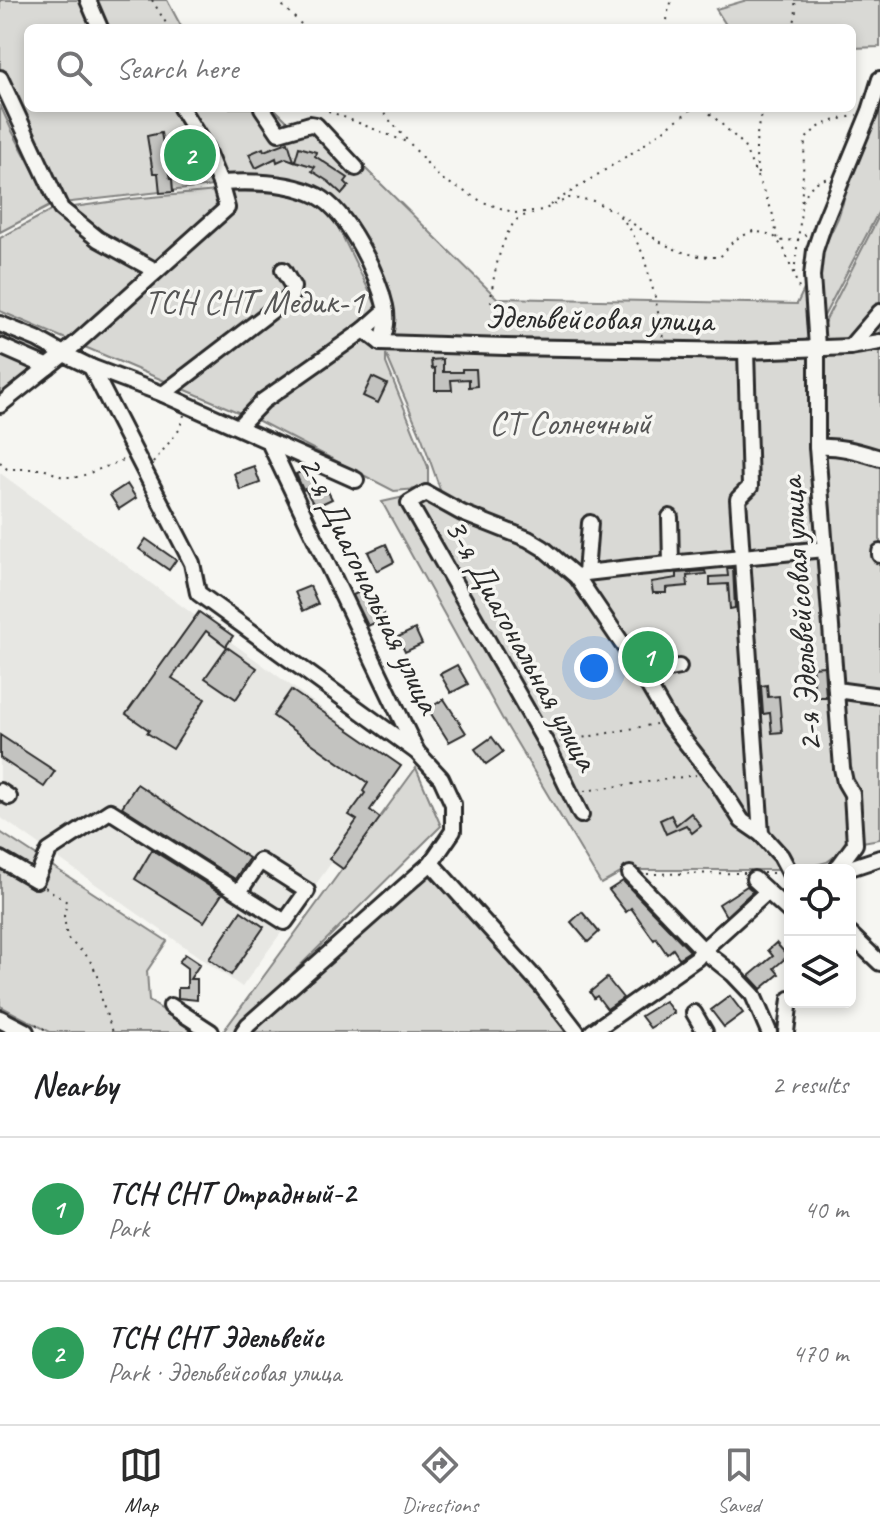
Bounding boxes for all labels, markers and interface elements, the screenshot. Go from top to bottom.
search box [24,24,856,112]
icon: search [52,46,96,90]
text: Search here [116,49,238,87]
pin: 2 [164,125,216,185]
park label: ТСН СНТ Медик-1 [144,280,365,323]
street label: Эдельвейсовая улица [484,295,717,342]
park label: СТ Солнечный [489,401,653,444]
street label: 2-я Диагональная улица [289,448,452,722]
street label: 2-я Эдельвейсовая улица [769,473,831,754]
street label: 3-я Диагональная улица [435,510,610,780]
pin: 1 [622,627,674,687]
your location [574,648,614,688]
map controls [784,864,856,1008]
button: locate [784,864,856,936]
button: layers [784,936,856,1008]
text: Nearby [32,1063,118,1106]
text: 2 results [772,1068,848,1101]
text: ТСН СНТ Отрадный-2 [108,1174,356,1212]
text: 1 [52,1193,64,1226]
text: 40 m [804,1193,848,1226]
text: Park [108,1212,149,1245]
text: ТСН СНТ Эдельвейс [108,1318,324,1356]
text: 2 [52,1337,64,1370]
text: 470 m [792,1337,848,1370]
text: Park · Эдельвейсовая улица [108,1356,341,1389]
tab: Map [119,1443,163,1519]
tab: Directions [402,1443,478,1519]
tab: Saved [717,1443,761,1519]

